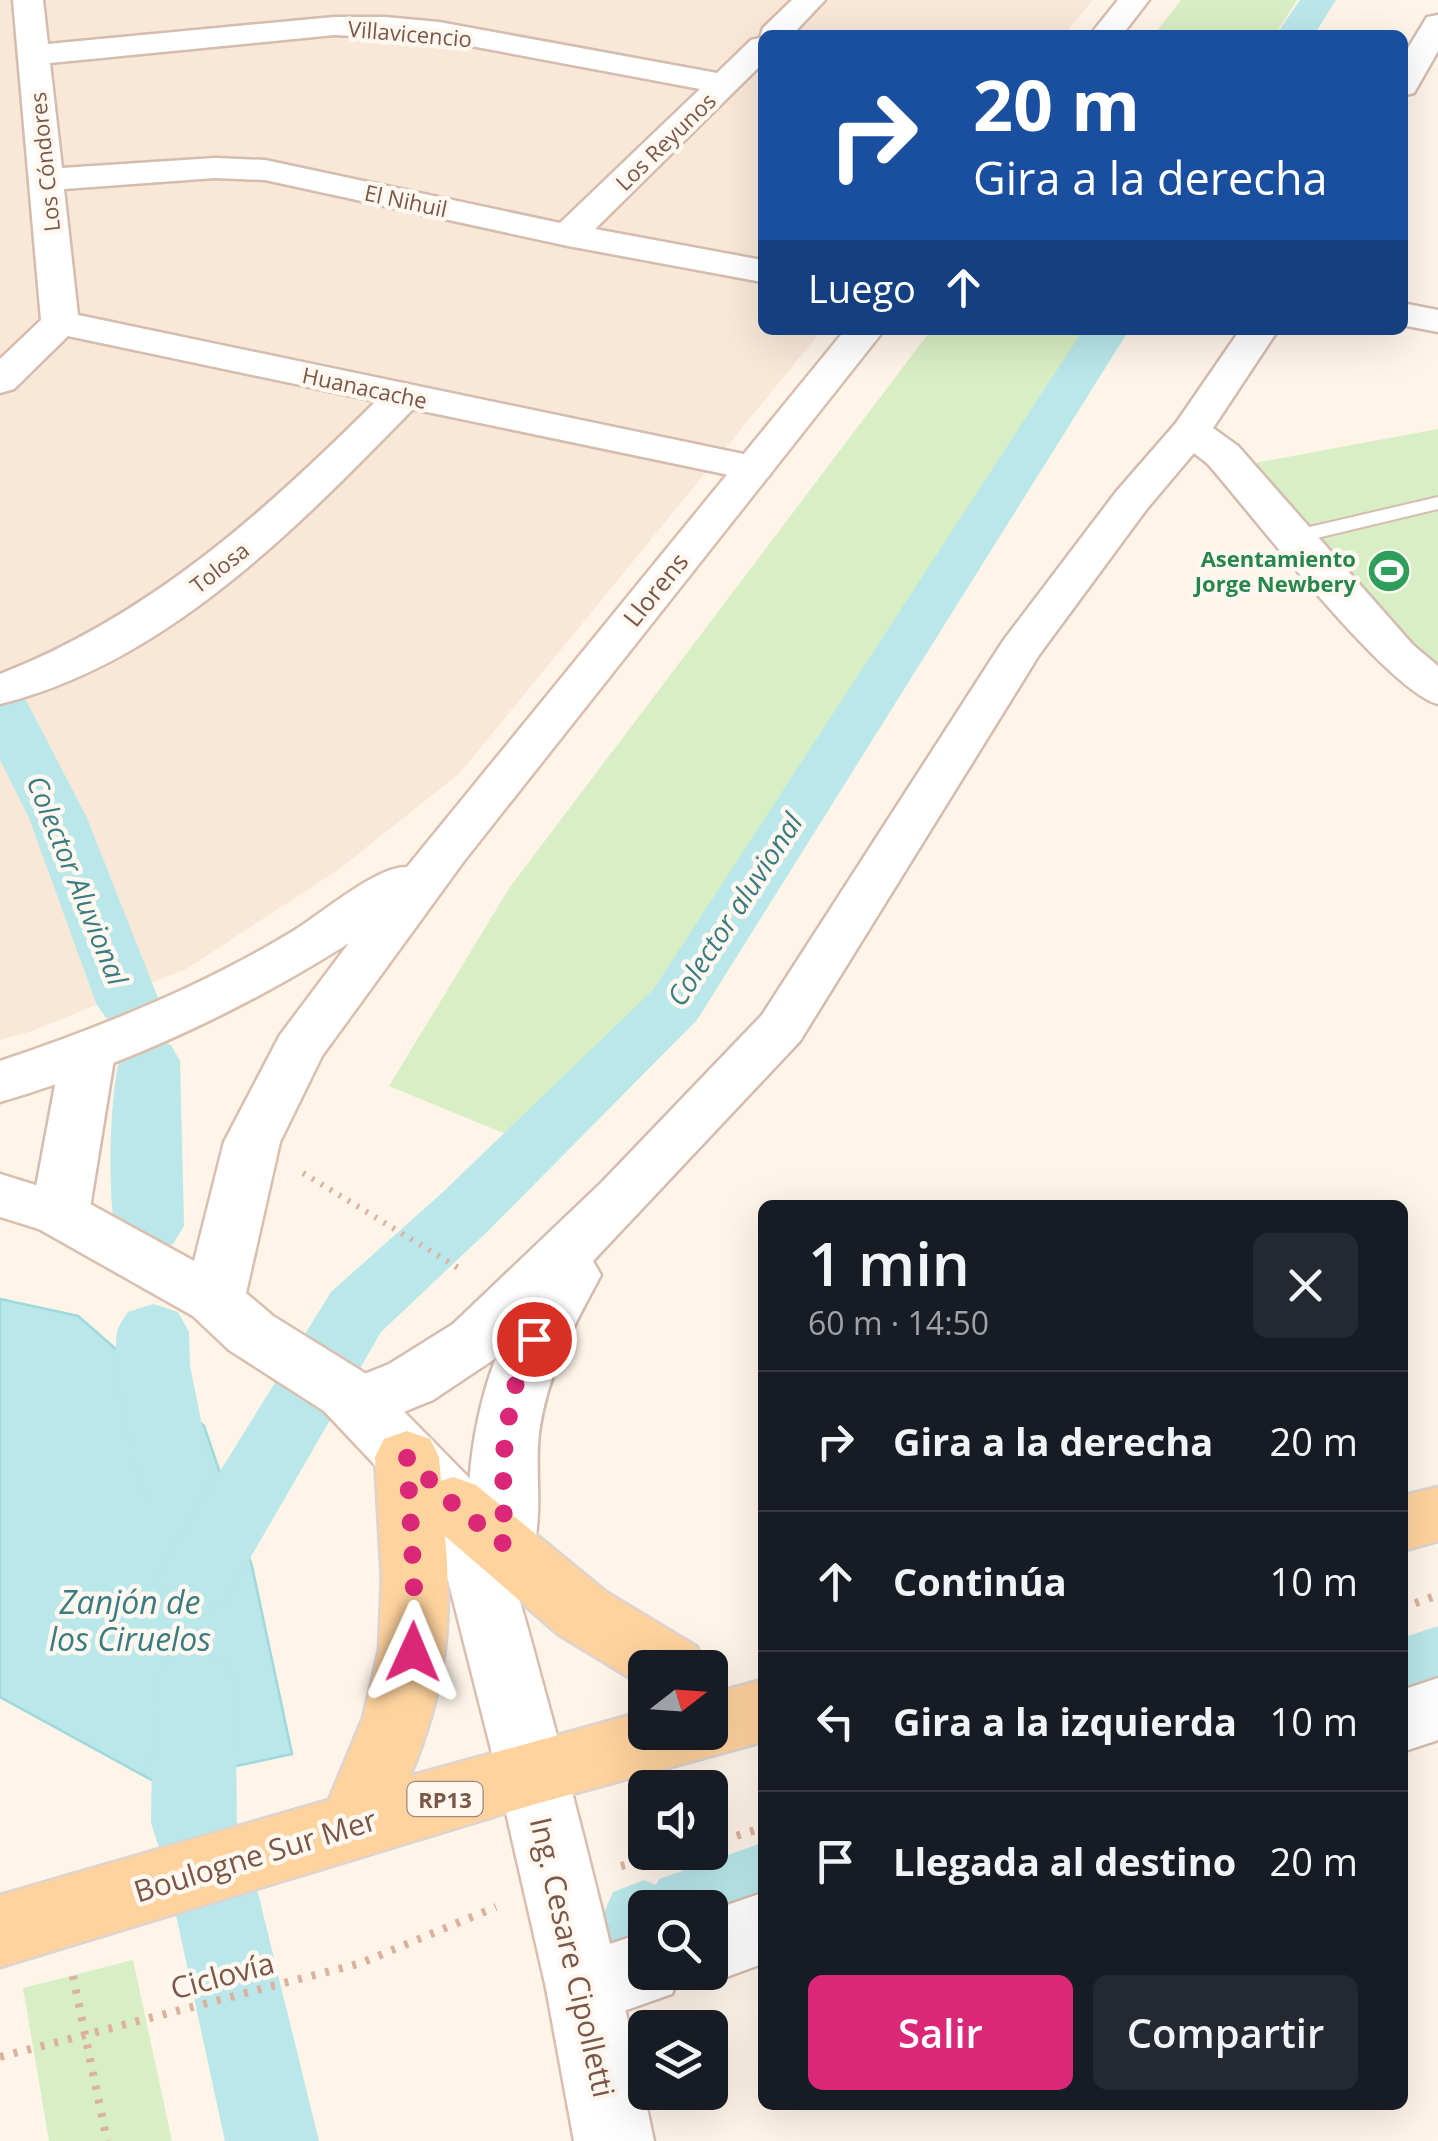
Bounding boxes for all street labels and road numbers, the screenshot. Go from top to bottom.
street label: Villavicencio [347,13,473,53]
street label: Los Reyunos [608,86,722,196]
street label: Los Cóndores [22,91,66,233]
street label: El Nihuil [362,177,450,223]
street label: Huanacache [300,359,430,415]
street label: Tolosa [183,535,255,599]
street label: Llorens [615,545,695,633]
road number: RP13 [408,1782,482,1816]
street label: Boulogne Sur Mer [129,1799,381,1911]
street label: Ing. Cesare Cipolletti [521,1813,625,2101]
street label: Ciclovía [166,1942,278,2008]

